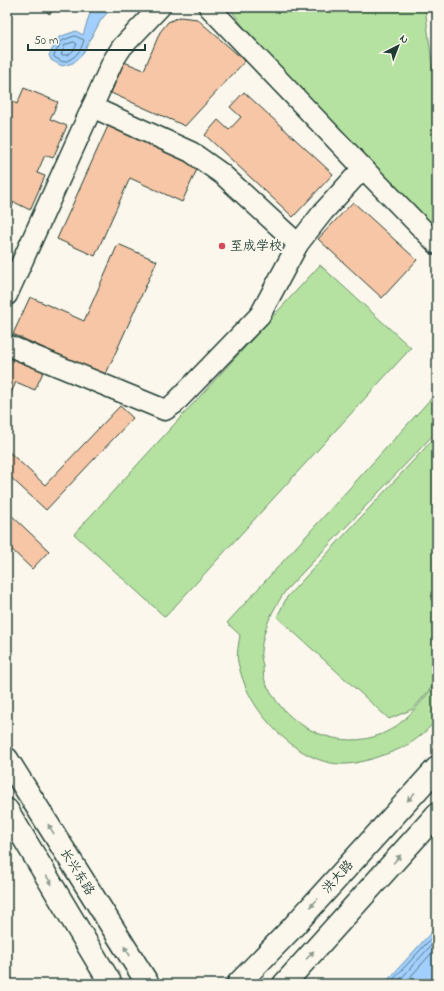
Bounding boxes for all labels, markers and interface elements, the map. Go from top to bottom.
scale bar [28,26,145,52]
north arrow [378,26,418,66]
text: N [396,31,412,48]
text: 50 m [34,32,58,50]
place label: 至成学校 [230,237,282,256]
marker: 至成学校 [217,241,227,251]
one-way arrow [406,792,415,802]
one-way arrow [47,824,55,834]
street label: 长兴东路 [55,845,99,899]
one-way arrow [392,854,401,863]
street label: 洪大路 [318,856,358,898]
one-way arrow [46,874,53,886]
one-way arrow [310,899,319,908]
one-way arrow [123,946,131,956]
one-way arrow [305,950,314,960]

